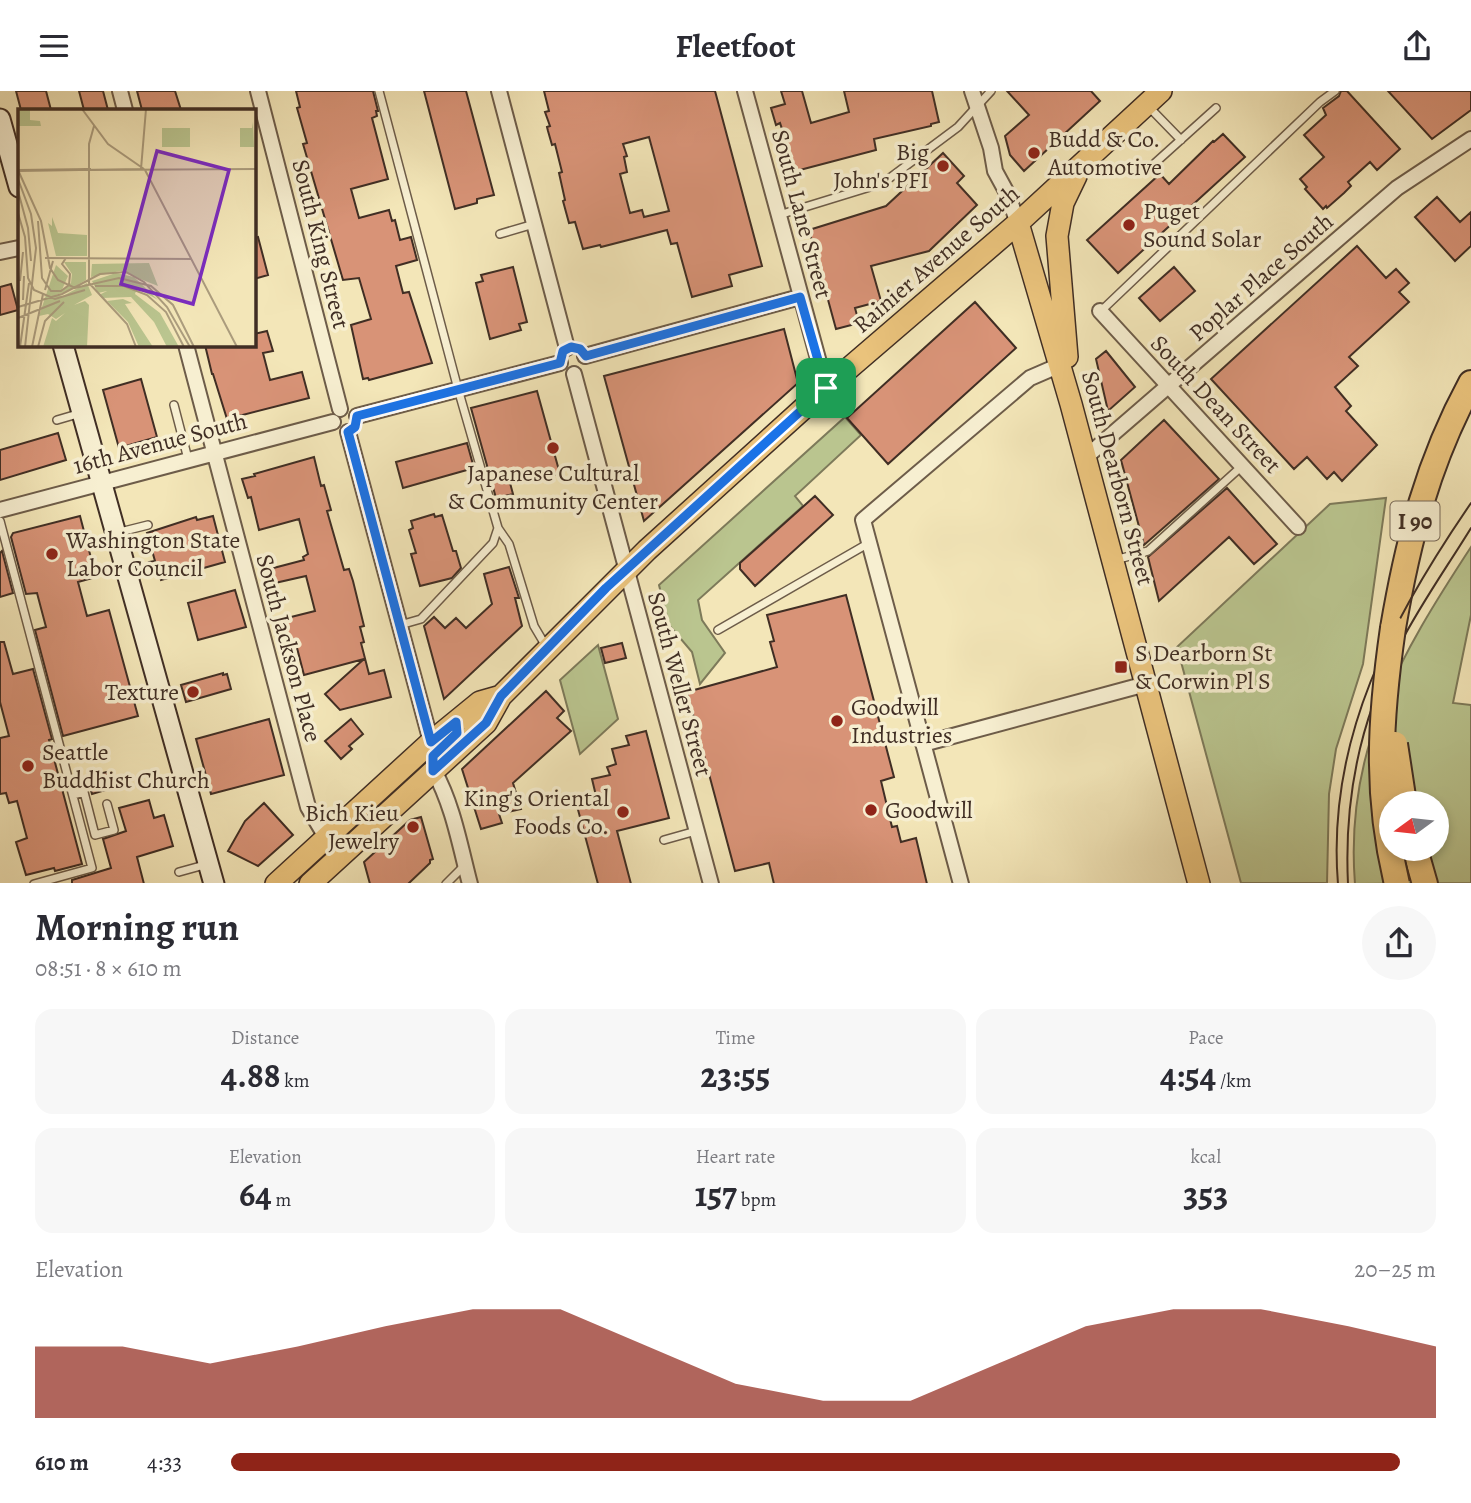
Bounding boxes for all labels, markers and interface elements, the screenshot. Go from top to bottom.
text: Fleetfoot [675,24,796,68]
icon: menu [35,27,73,65]
icon: share [1398,27,1436,65]
inset map [18,109,256,347]
place label: Budd & Co. Automotive [1047,123,1162,183]
street label: South Lane Street [764,126,840,302]
place label: Big John's PFI [833,136,929,196]
marker: Budd & Co. Automotive [1026,145,1042,161]
street label: South King Street [284,156,358,332]
marker: Big John's PFI [935,158,951,174]
street label: Rainier Avenue South [846,178,1026,340]
place label: Puget Sound Solar [1143,195,1261,255]
street label: Poplar Place South [1182,205,1340,349]
marker: Puget Sound Solar [1121,217,1137,233]
street label: South Dean Street [1143,328,1289,480]
pin [796,358,856,418]
street label: South Dearborn Street [1074,367,1162,589]
icon: arrive [807,369,845,407]
street label: 16th Avenue South [69,404,251,482]
marker: Japanese Cultural & Community Center [545,440,561,456]
place label: Japanese Cultural & Community Center [448,457,658,517]
road number: I 90 [1390,501,1440,541]
place label: Washington State Labor Council [65,524,240,584]
marker: Washington State Labor Council [44,546,60,562]
street label: South Jackson Place [249,550,329,746]
street label: South Weller Street [640,588,720,780]
place label: S Dearborn St & Corwin Pl S [1135,637,1272,697]
marker: S Dearborn St & Corwin Pl S [1113,659,1129,675]
place label: Texture [105,676,179,708]
marker: Texture [185,684,201,700]
place label: Goodwill Industries [851,691,952,751]
marker: Goodwill Industries [829,713,845,729]
place label: Seattle Buddhist Church [42,736,210,796]
marker: Seattle Buddhist Church [20,758,36,774]
place label: King's Oriental Foods Co. [463,782,609,842]
north arrow [1379,791,1449,861]
map controls [1379,791,1449,861]
place label: Goodwill [885,794,973,826]
place label: Bich Kieu Jewelry [305,797,399,857]
marker: Goodwill [863,802,879,818]
marker: King's Oriental Foods Co. [615,804,631,820]
marker: Bich Kieu Jewelry [405,819,421,835]
text: Morning run [35,901,239,953]
button: share [1362,906,1436,980]
text: 08:51 · 8 × 610 m [35,953,182,984]
text: Distance [231,1025,299,1051]
text: Time [716,1025,755,1051]
text: Pace [1188,1025,1223,1051]
text: 4.88 [221,1051,281,1099]
text: 23:55 [700,1051,771,1099]
text: 4:54 [1160,1051,1216,1099]
text: km [281,1068,310,1094]
text: /km [1216,1068,1252,1094]
text: Elevation [229,1144,302,1170]
text: Heart rate [696,1144,775,1170]
text: kcal [1191,1144,1221,1170]
text: 64 [239,1170,272,1218]
text: 157 [695,1170,737,1218]
text: 353 [1183,1170,1228,1218]
text: m [272,1187,291,1213]
text: bpm [737,1187,776,1213]
text: Elevation [35,1254,123,1285]
text: 20–25 m [1354,1254,1436,1285]
text: 610 m [35,1447,89,1478]
text: 4:33 [147,1447,182,1478]

